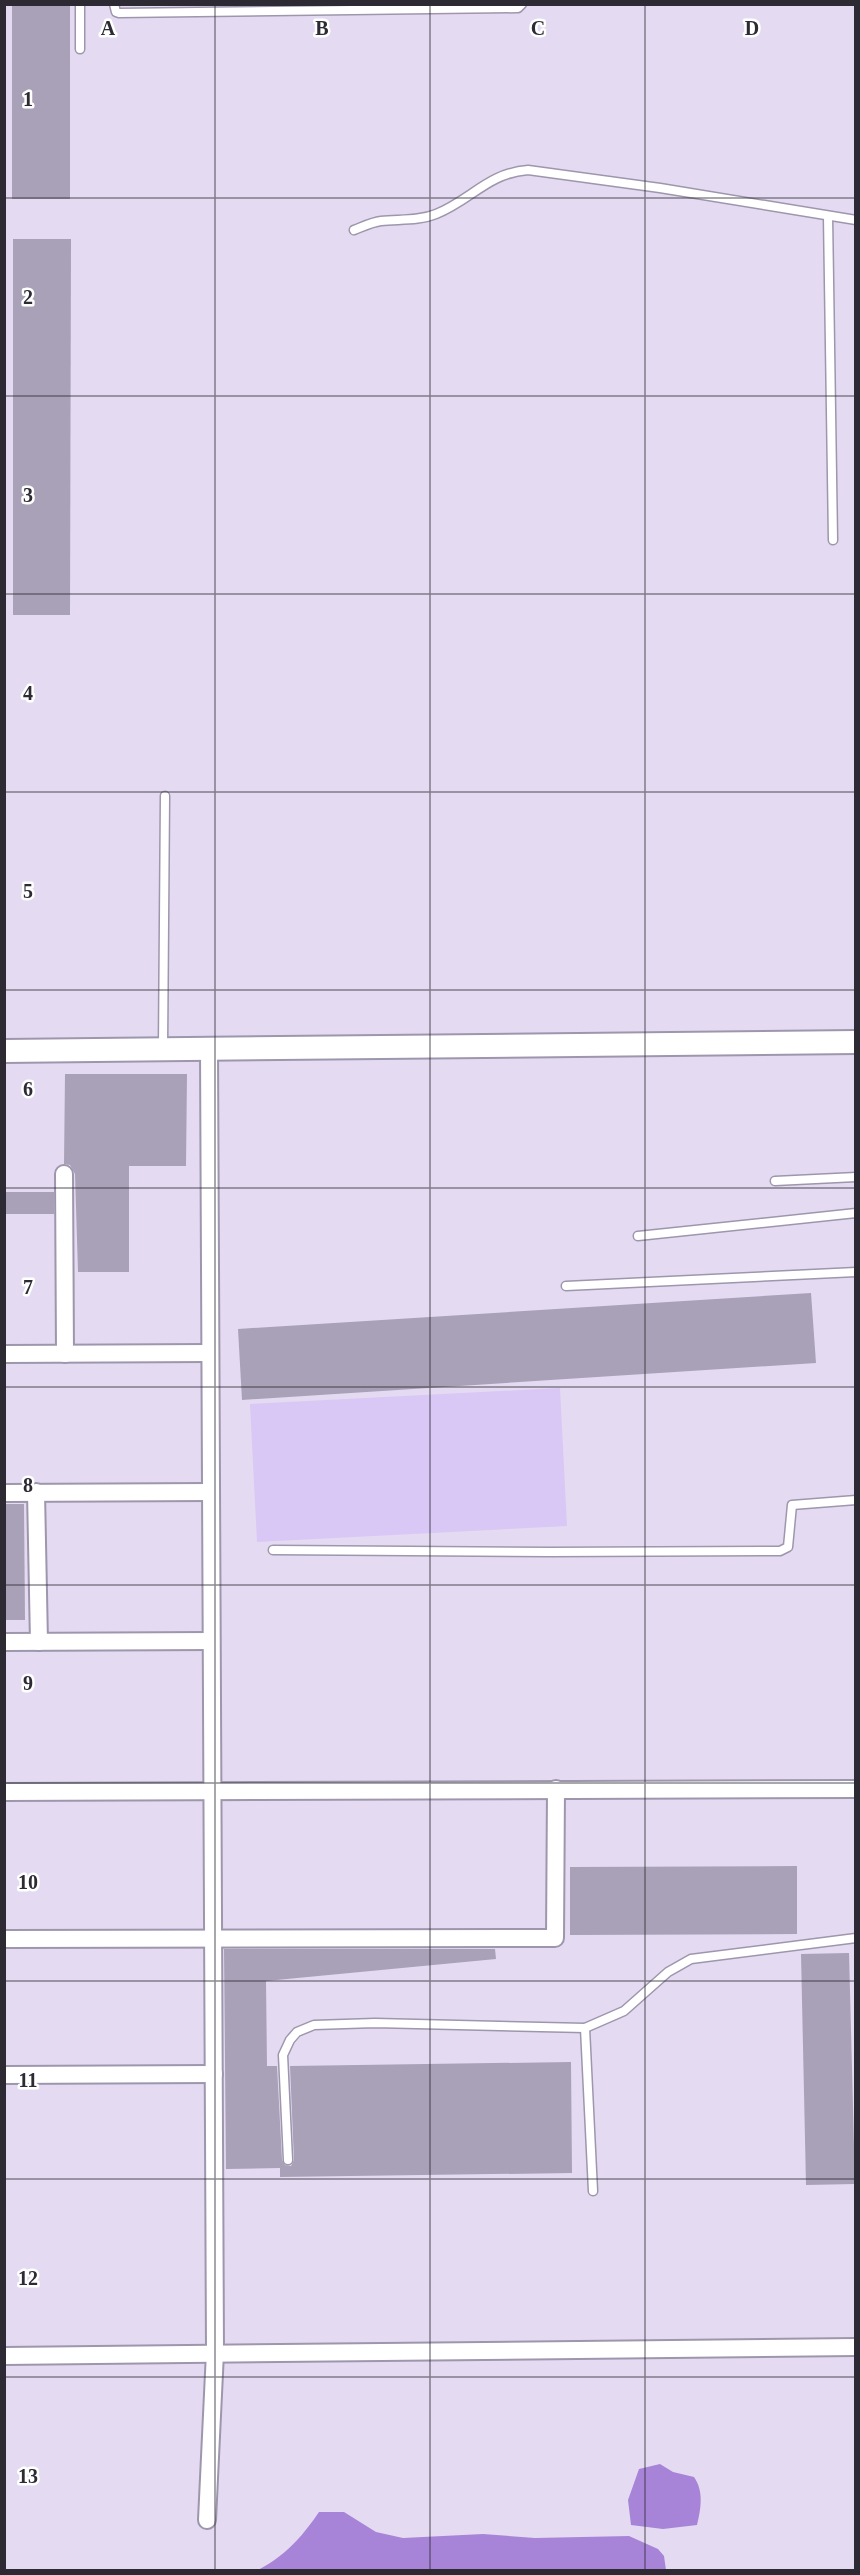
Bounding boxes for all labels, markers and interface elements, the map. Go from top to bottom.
text: A [101,17,116,39]
text: B [315,17,329,39]
text: C [531,17,545,39]
text: D [745,17,759,39]
text: 1 [23,88,33,110]
text: 2 [23,286,33,308]
text: 3 [23,484,33,506]
text: 4 [23,682,33,704]
text: 5 [23,880,33,902]
text: 6 [23,1078,33,1100]
text: 7 [23,1276,33,1298]
text: 8 [23,1474,33,1496]
text: 9 [23,1672,33,1694]
text: 10 [18,1871,38,1893]
text: 11 [19,2069,37,2091]
text: 12 [18,2267,38,2289]
text: 13 [18,2465,38,2487]

